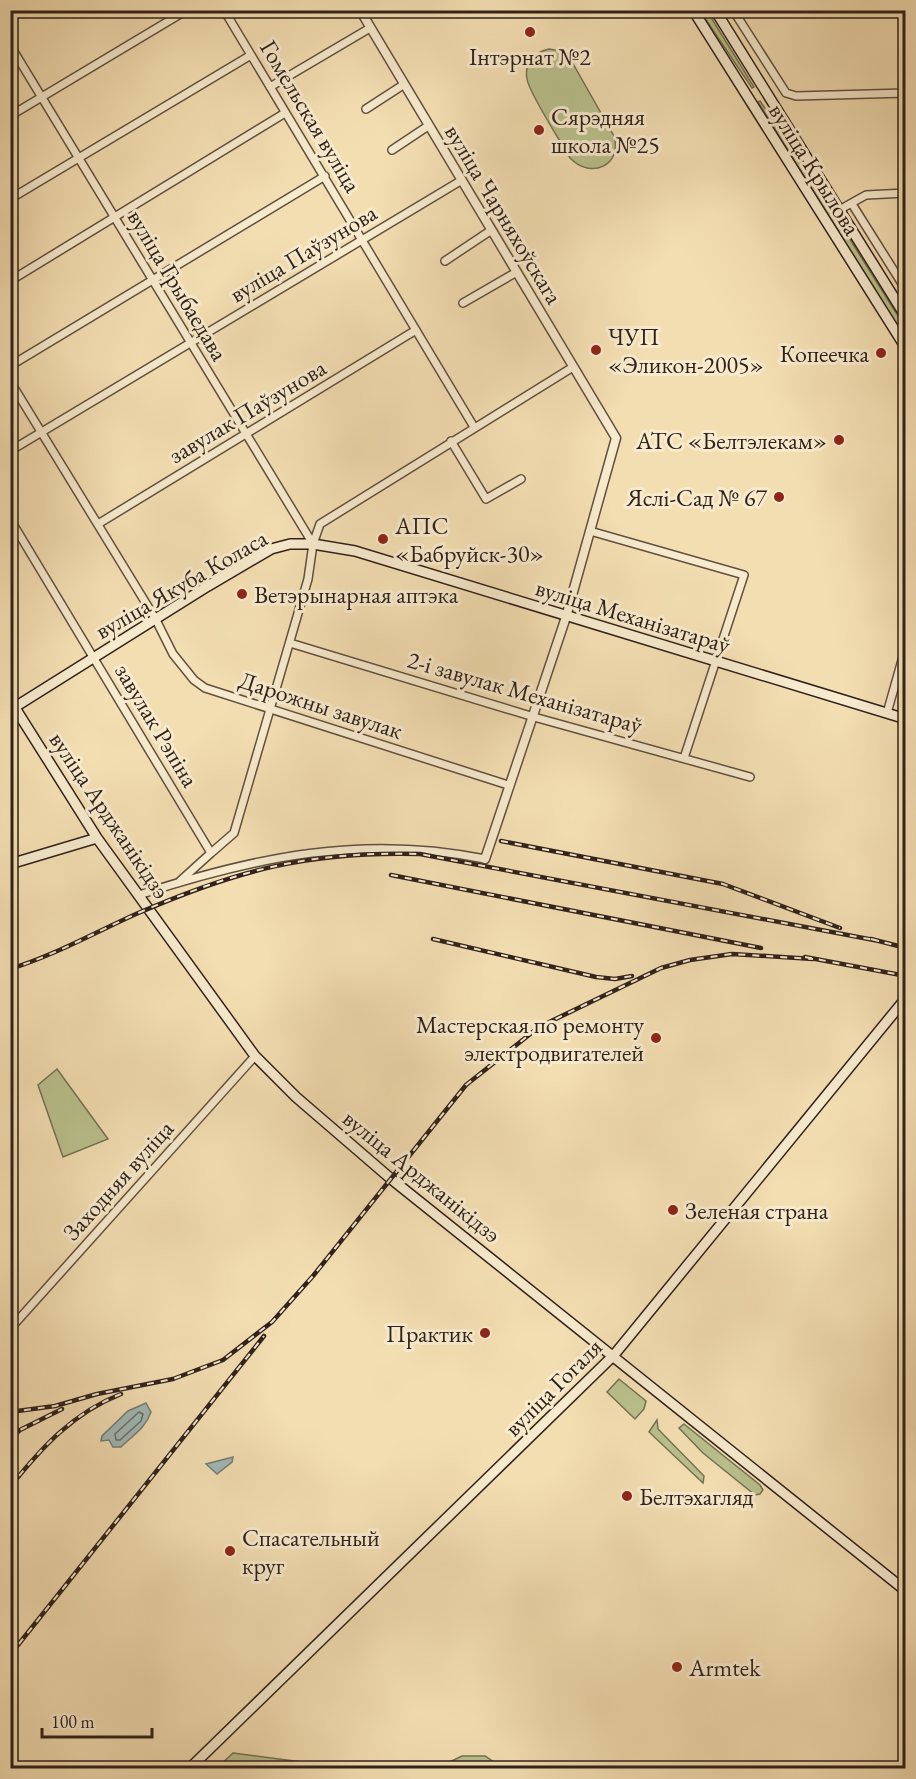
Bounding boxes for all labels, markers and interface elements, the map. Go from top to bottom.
marker: Інтэрнат №2 [523,25,537,39]
street label: Гомельская вуліца [253,34,369,198]
place label: Інтэрнат №2 [469,41,591,72]
street label: вуліца Крылова [762,97,868,241]
place label: Сярэдняя школа №25 [551,101,660,160]
street label: вуліца Чарняхоўскага [438,118,570,310]
marker: Сярэдняя школа №25 [532,123,546,137]
street label: вуліца Паўзунова [224,197,383,309]
street label: вуліца Грыбаедава [121,204,236,367]
place label: ЧУП «Эликон-2005» [608,321,764,380]
place label: Копеечка [780,338,869,369]
marker: ЧУП «Эликон-2005» [589,343,603,357]
marker: Копеечка [874,346,888,360]
street label: завулак Паўзунова [162,351,332,470]
place label: АТС «Белтэлекам» [635,425,827,456]
marker: АТС «Белтэлекам» [832,433,846,447]
place label: Яслі-Сад № 67 [626,482,767,513]
marker: Яслі-Сад № 67 [772,490,786,504]
place label: АПС «Бабруйск-30» [394,510,544,569]
street label: вуліца Якуба Коласа [89,522,273,646]
marker: АПС «Бабруйск-30» [376,532,390,546]
street label: вуліца Механізатараў [532,572,735,660]
place label: Ветэрынарная аптэка [254,579,459,610]
marker: Ветэрынарная аптэка [235,587,249,601]
street label: 2-і завулак Механізатараў [404,644,646,740]
street label: завулак Рэпіна [108,657,206,793]
street label: Дарожны завулак [235,664,407,746]
street label: вуліца Арджанікідзэ [43,726,177,904]
place label: Мастерская по ремонту электродвигателей [416,1009,644,1068]
marker: Мастерская по ремонту электродвигателей [649,1031,663,1045]
street label: вуліца Арджанікідзэ [337,1103,507,1249]
street label: Заходняя вуліца [56,1113,181,1247]
place label: Зеленая страна [685,1195,829,1226]
marker: Зеленая страна [666,1203,680,1217]
place label: Практик [386,1318,474,1349]
marker: Практик [478,1326,492,1340]
street label: вуліца Гогаля [497,1331,609,1443]
place label: Белтэхагляд [639,1481,754,1512]
marker: Белтэхагляд [620,1489,634,1503]
place label: Спасательный круг [242,1522,380,1581]
marker: Спасательный круг [223,1544,237,1558]
place label: Armtek [688,1652,761,1683]
marker: Armtek [670,1660,684,1674]
scale bar [42,1701,152,1739]
text: 100 m [51,1710,95,1733]

